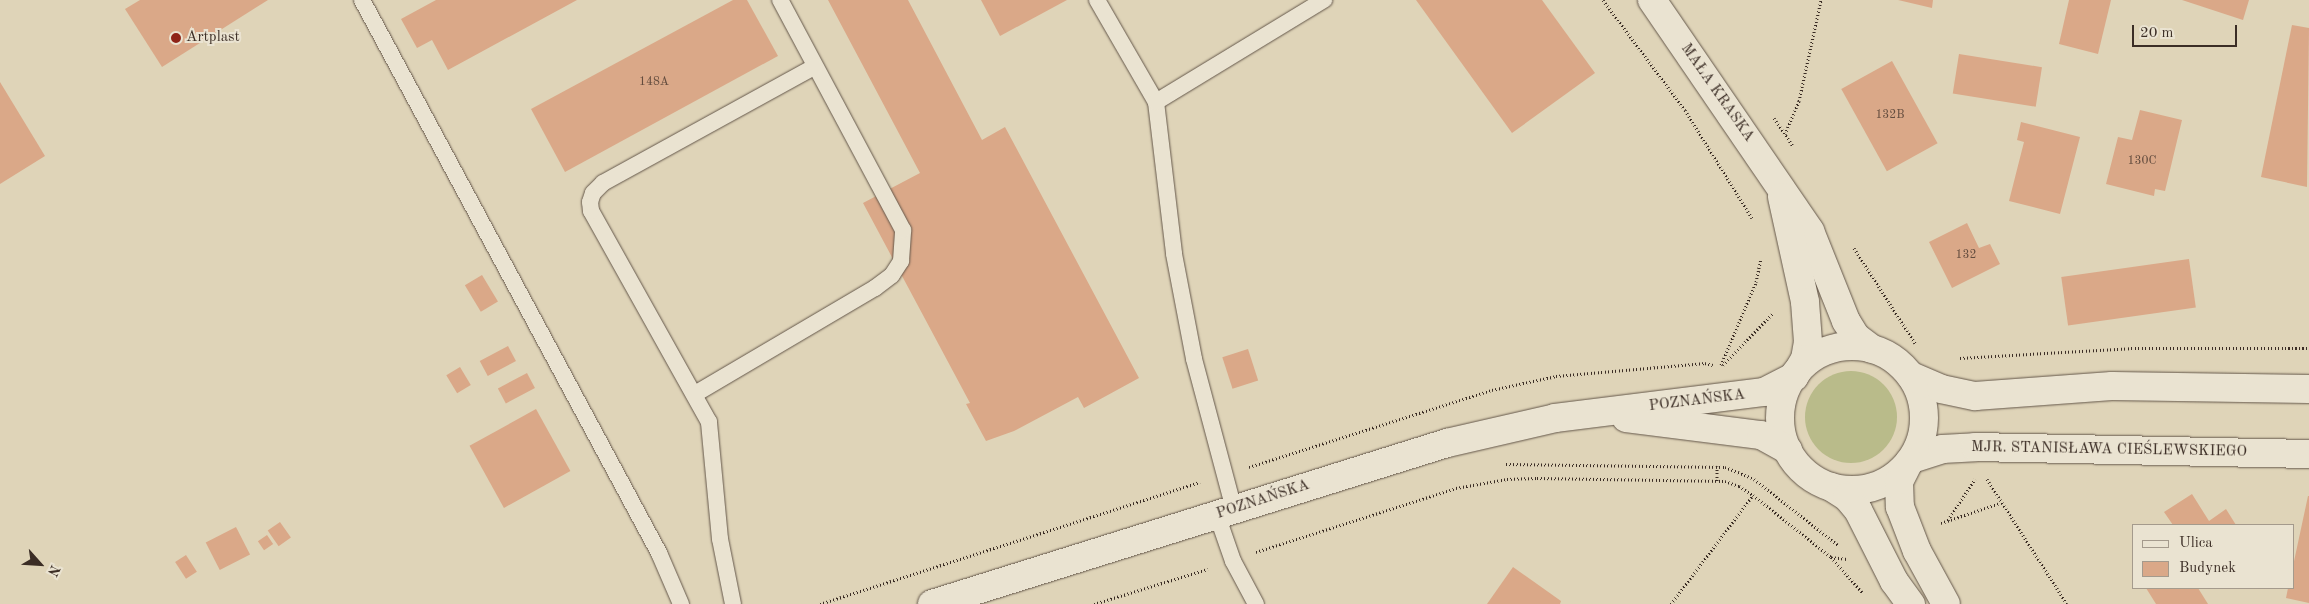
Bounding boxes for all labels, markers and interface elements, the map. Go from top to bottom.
scale bar [2134,15,2239,47]
text: 20 m [2140,26,2174,41]
place label: Artplast [186,29,240,47]
marker: Artplast [170,32,182,44]
street label: MAŁA KRASKA [1676,40,1758,146]
house number: 148A [639,76,669,90]
house number: 132B [1875,109,1905,123]
house number: 130C [2128,155,2156,169]
house number: 132 [1956,249,1976,263]
street label: POZNAŃSKA [1648,386,1746,416]
street label: MJR. STANISŁAWA CIEŚLEWSKIEGO [1971,439,2247,461]
street label: POZNAŃSKA [1214,477,1312,523]
legend [2132,524,2294,589]
text: Ulica [2179,536,2213,551]
north arrow [15,539,65,589]
text: Budynek [2179,561,2236,576]
text: N [45,563,62,578]

